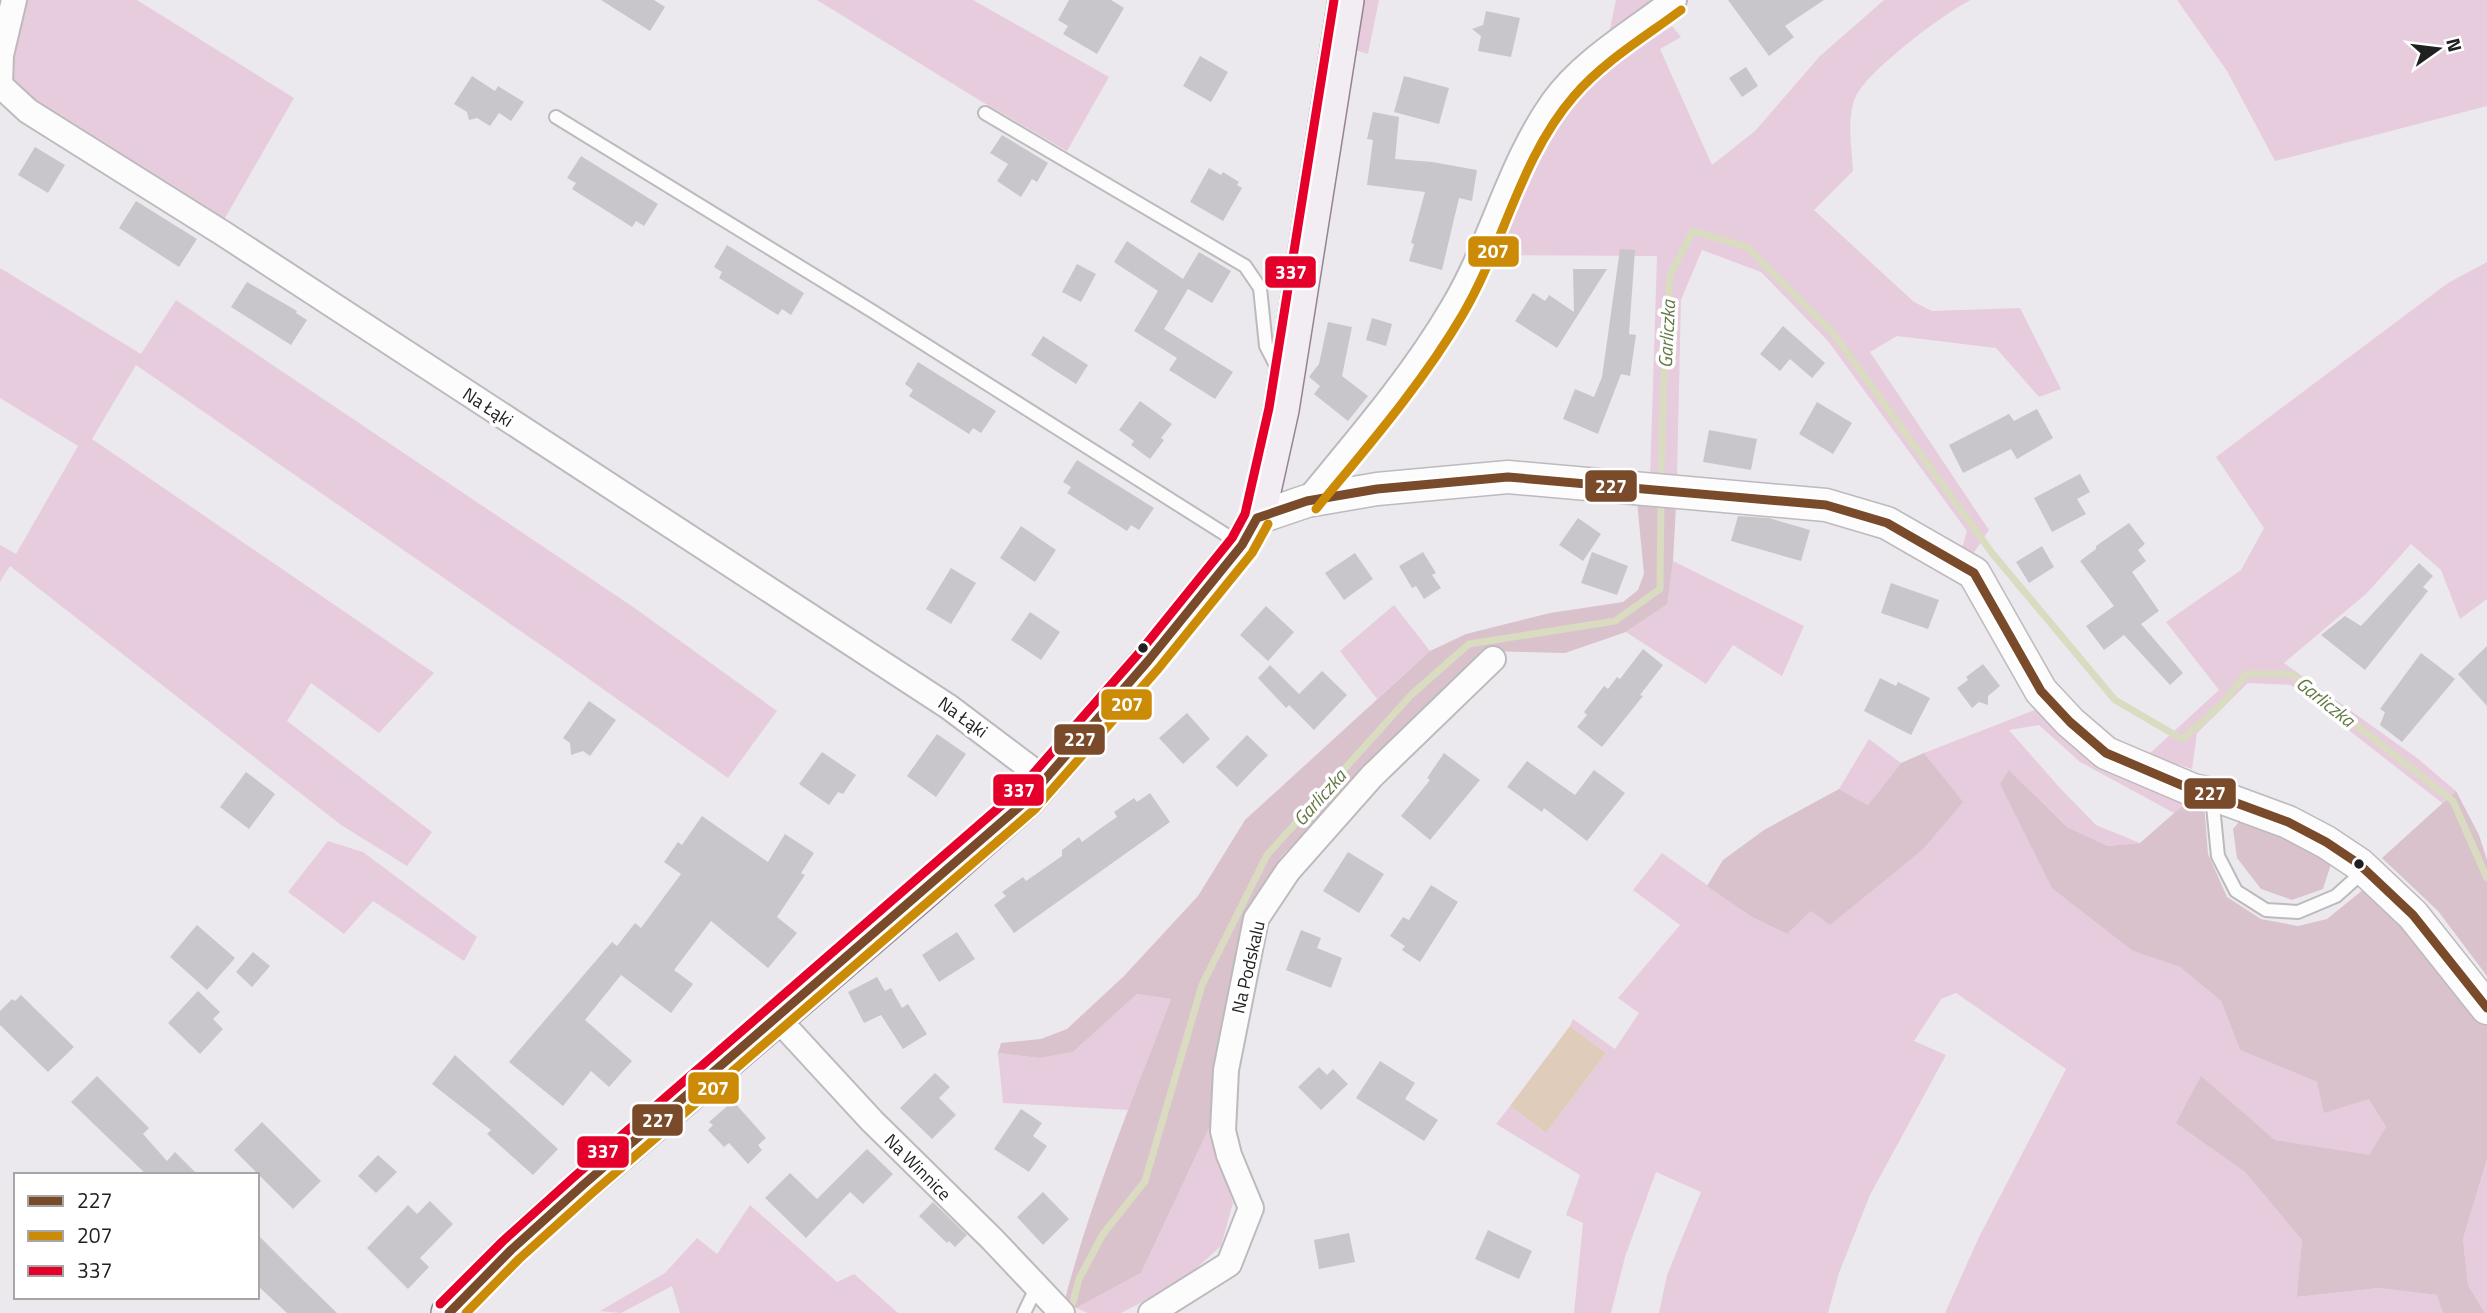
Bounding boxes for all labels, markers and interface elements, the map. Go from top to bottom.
north arrow [2403,14,2473,84]
text: N [2439,35,2471,55]
line badge: 207 [1467,235,1520,268]
text: 207 [1477,236,1509,265]
line badge: 337 [1264,255,1317,289]
text: 337 [1275,257,1307,286]
water label: Garliczka [1650,298,1682,369]
street label: Na Łąki [457,381,519,433]
line badge: 227 [1584,469,1638,503]
text: 227 [1595,471,1627,500]
unlabelled marker [1136,641,1150,655]
water label: Garliczka [2290,669,2363,734]
line badge: 207 [1100,688,1153,721]
text: 207 [1111,689,1143,718]
street label: Na Łąki [933,690,993,744]
line badge: 227 [1053,723,1106,756]
text: 227 [1064,724,1096,753]
water label: Garliczka [1286,761,1353,832]
line badge: 337 [992,773,1045,807]
text: 337 [1003,775,1035,804]
line badge: 227 [2183,777,2237,810]
text: 227 [2194,778,2226,807]
unlabelled marker [2352,857,2366,871]
street label: Na Podskalu [1224,918,1272,1016]
line badge: 207 [687,1071,740,1105]
text: 207 [697,1073,729,1102]
line badge: 227 [631,1103,684,1137]
text: 227 [642,1105,674,1134]
street label: Na Winnice [878,1127,958,1207]
line badge: 337 [576,1135,630,1169]
text: 337 [587,1136,619,1165]
legend [14,1173,259,1299]
text: 227 [77,1184,112,1216]
text: 207 [77,1219,112,1251]
text: 337 [77,1254,112,1286]

